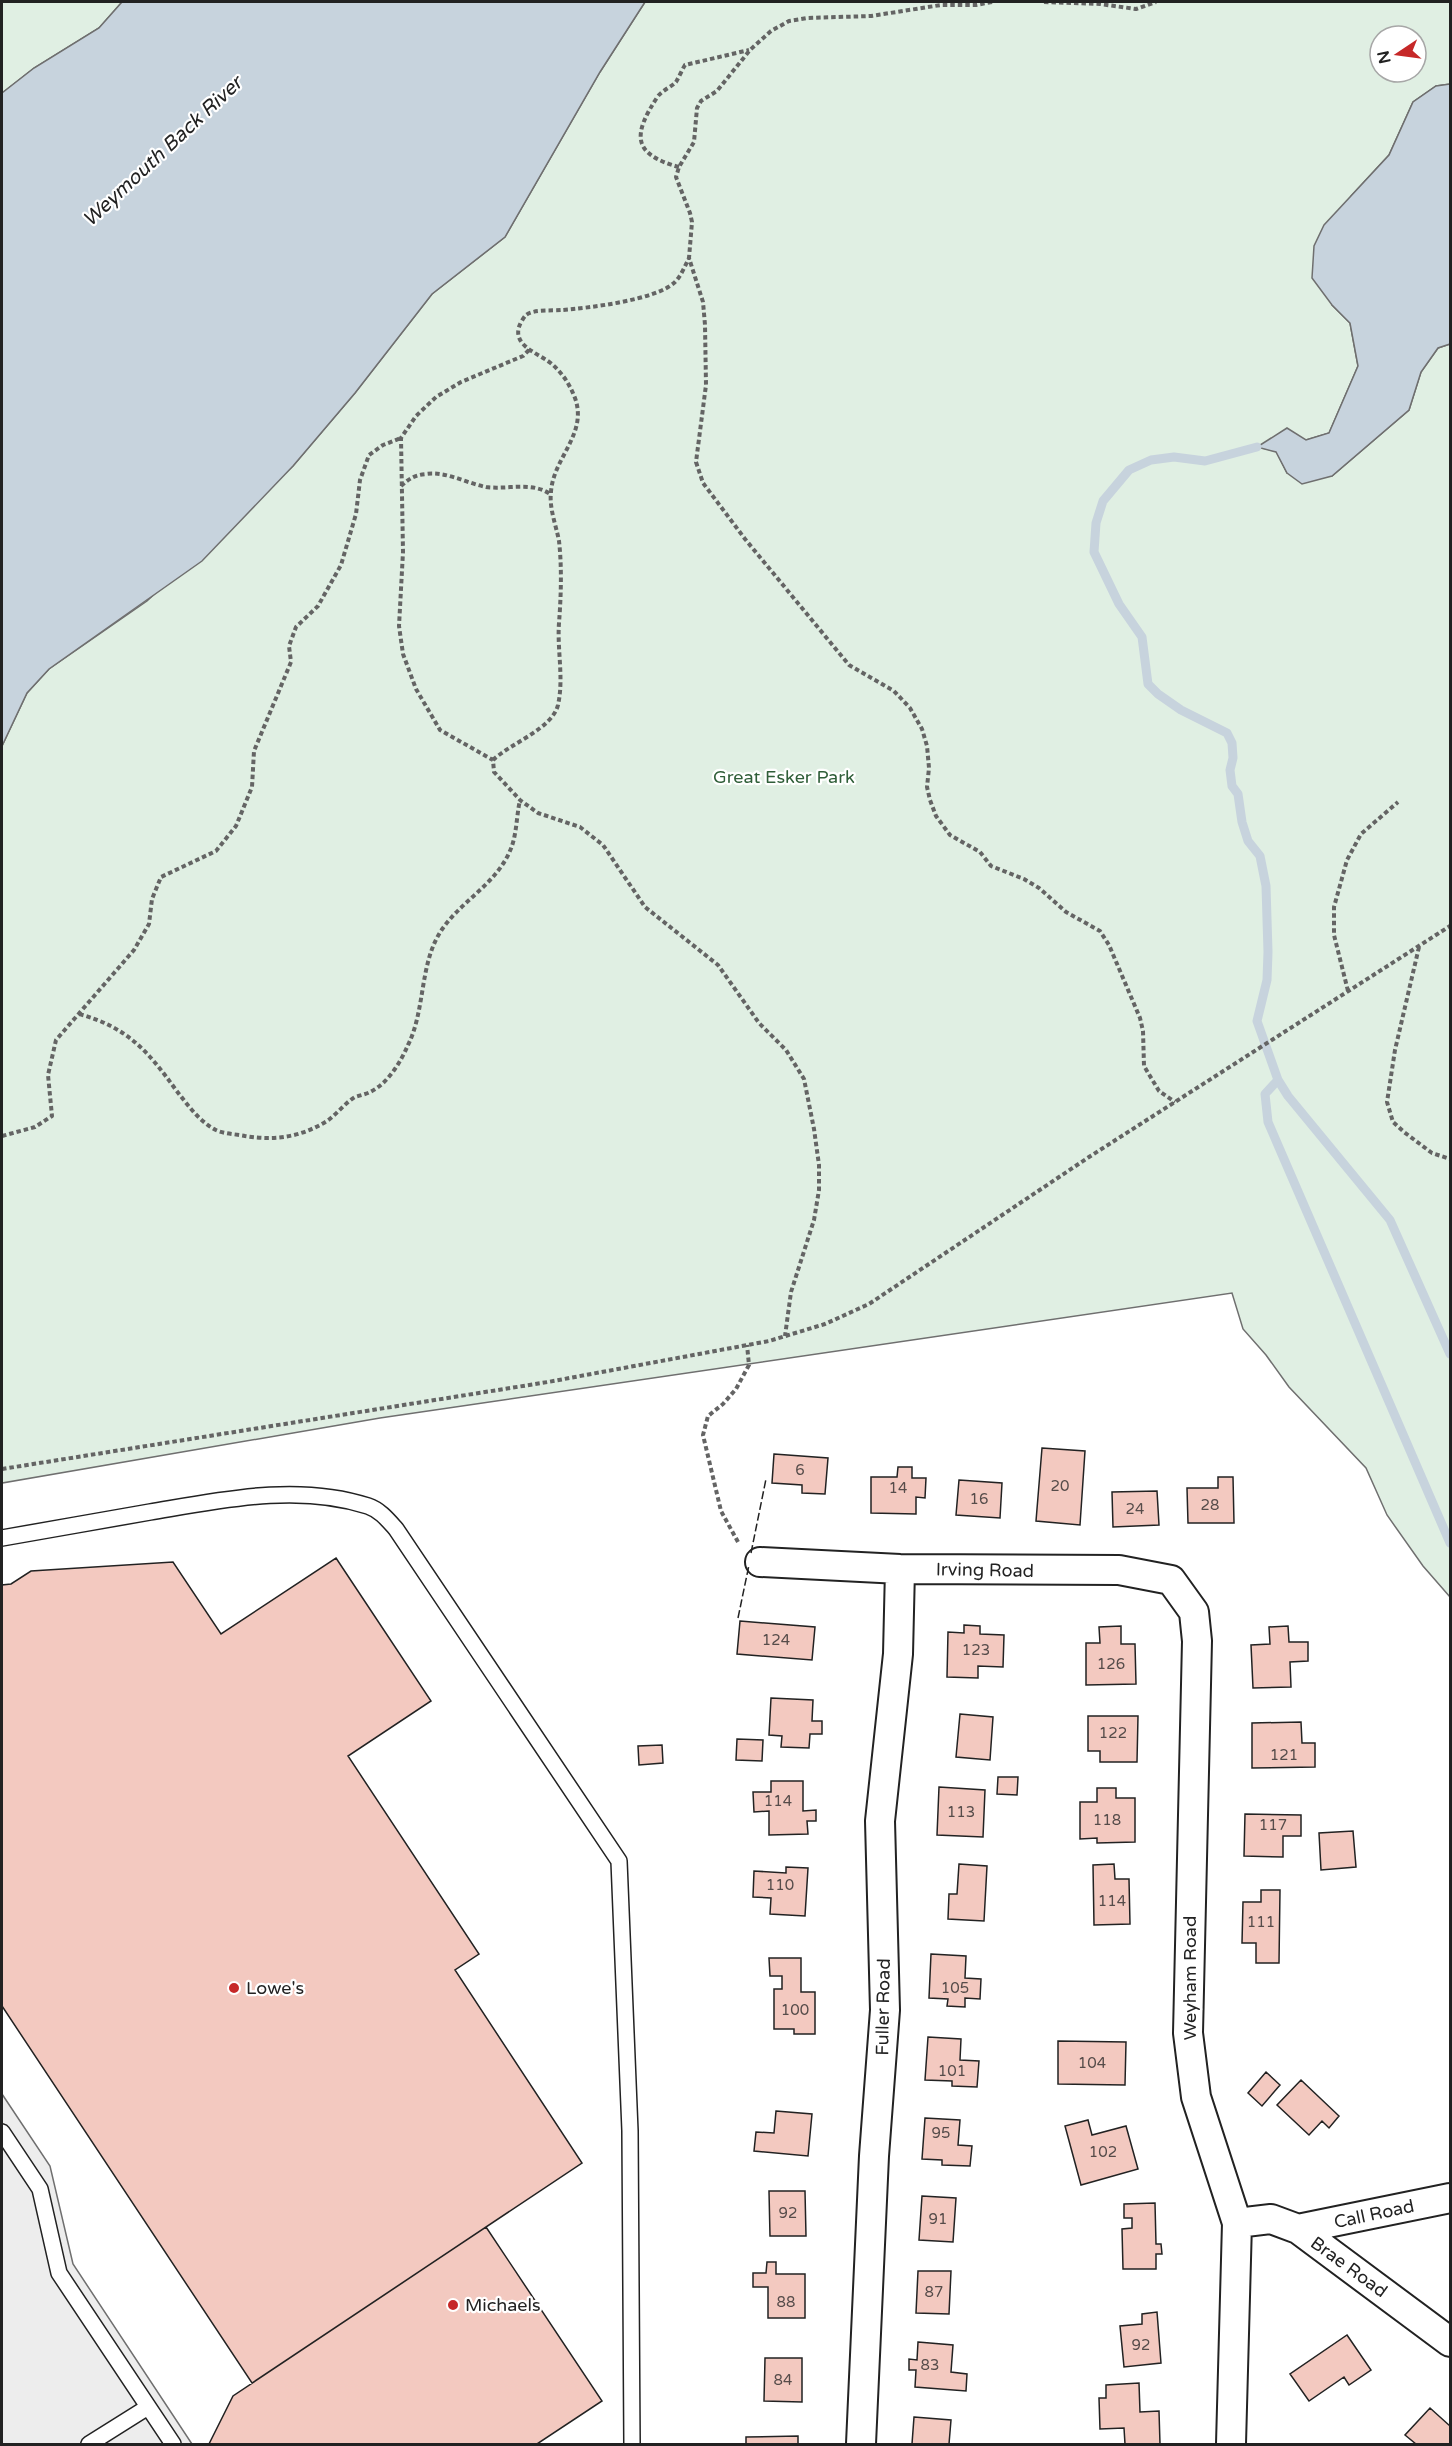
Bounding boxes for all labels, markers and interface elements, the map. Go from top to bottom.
north arrow [1368,24,1428,84]
text: N [1373,49,1396,66]
water label: Weymouth Back River [78,70,249,232]
park label: Great Esker Park [713,766,855,788]
house number: 6 [795,1461,805,1479]
house number: 20 [1051,1477,1069,1495]
house number: 14 [889,1479,907,1497]
house number: 16 [970,1490,988,1508]
house number: 28 [1201,1496,1219,1514]
house number: 24 [1126,1500,1144,1518]
street label: Irving Road [936,1558,1034,1582]
house number: 124 [762,1631,790,1649]
house number: 123 [962,1641,990,1659]
house number: 126 [1097,1655,1125,1673]
house number: 122 [1099,1724,1127,1742]
house number: 121 [1270,1746,1298,1764]
house number: 114 [764,1792,792,1810]
house number: 113 [947,1803,975,1821]
house number: 118 [1093,1811,1121,1829]
house number: 117 [1259,1816,1287,1834]
house number: 110 [766,1876,794,1894]
house number: 114 [1098,1892,1126,1910]
house number: 111 [1247,1913,1275,1931]
street label: Weyham Road [1179,1916,1201,2040]
street label: Fuller Road [871,1958,895,2056]
place label: Lowe's [246,1977,304,1999]
house number: 105 [941,1979,969,1997]
marker: Lowe's [227,1981,241,1995]
house number: 100 [781,2001,809,2019]
house number: 104 [1078,2054,1106,2072]
house number: 101 [938,2062,966,2080]
house number: 95 [932,2124,950,2142]
house number: 102 [1089,2143,1117,2161]
street label: Call Road [1332,2195,1416,2233]
house number: 92 [779,2204,797,2222]
house number: 91 [929,2210,947,2228]
street label: Brae Road [1306,2232,1392,2302]
house number: 87 [925,2283,943,2301]
house number: 88 [777,2293,795,2311]
place label: Michaels [465,2294,541,2316]
marker: Michaels [446,2298,460,2312]
house number: 92 [1132,2336,1150,2354]
house number: 83 [921,2356,939,2374]
house number: 84 [774,2371,792,2389]

